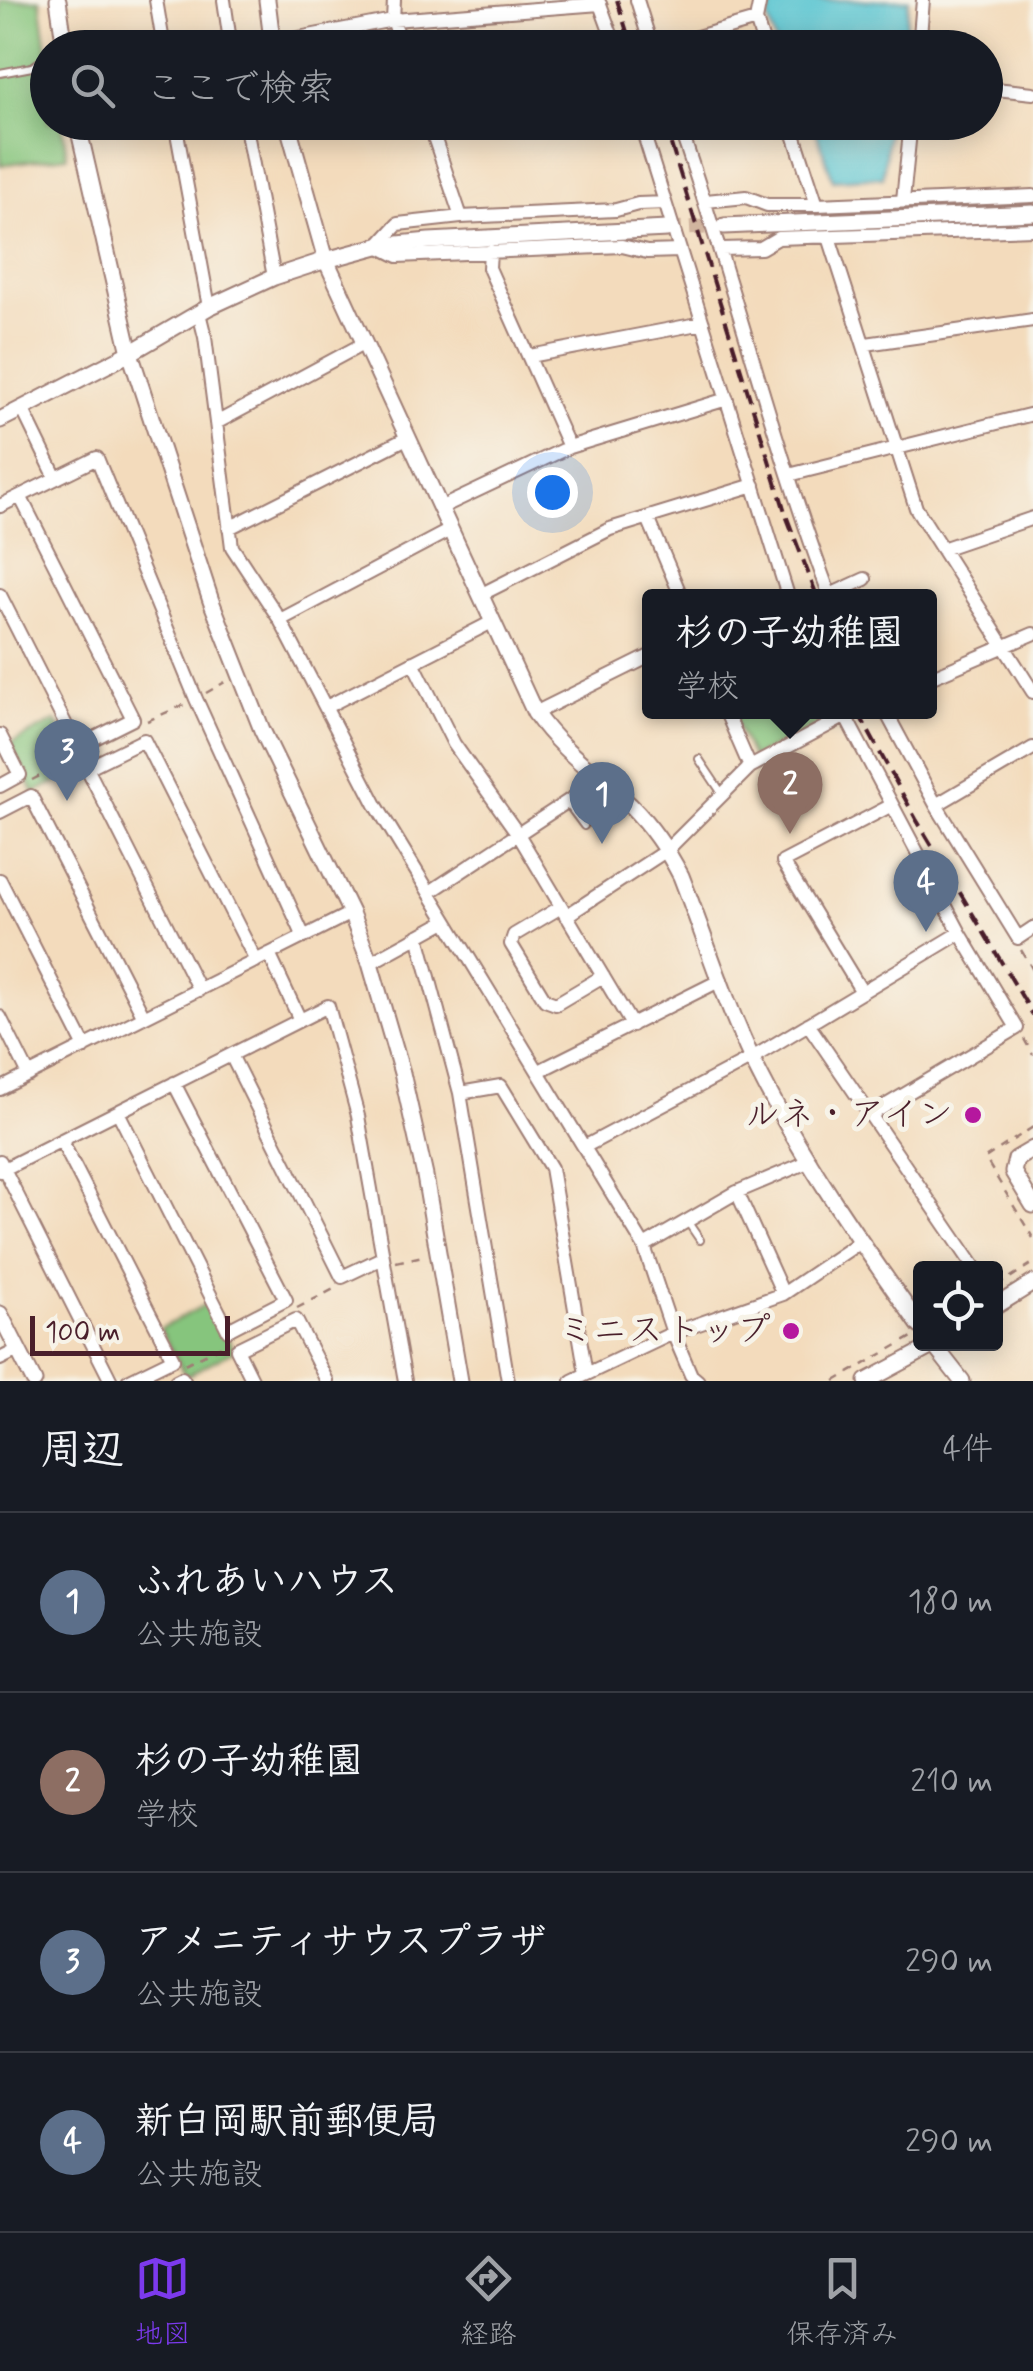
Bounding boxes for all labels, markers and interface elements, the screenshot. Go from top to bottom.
search box [30,30,1003,140]
icon: search [65,58,120,113]
text: ここで検索 [145,65,335,114]
your location [527,467,578,518]
popup [642,589,937,719]
text: 杉の子幼稚園 [675,610,904,659]
text: 学校 [675,666,740,708]
pin: 3 [34,718,100,801]
pin: 2 [758,752,822,834]
pin: 1 [570,762,634,844]
pin: 4 [894,850,958,932]
place label: ルネ・アイン [745,1092,953,1138]
marker: ルネ・アイン [962,1104,984,1126]
map controls [913,1261,1003,1351]
button: locate [913,1261,1003,1351]
place label: ミニストップ [557,1308,771,1354]
scale bar [30,1311,230,1356]
text: 100 m [45,1315,120,1352]
marker: ミニストップ [780,1320,802,1342]
text: 周辺 [40,1424,124,1479]
text: 4件 [942,1429,993,1471]
text: ふれあいハウス [135,1558,399,1607]
text: 1 [65,1581,80,1623]
text: 180 m [908,1581,993,1623]
text: 公共施設 [135,1614,263,1656]
text: 杉の子幼稚園 [135,1738,363,1787]
text: 2 [65,1761,80,1803]
text: 210 m [910,1761,993,1803]
text: 学校 [135,1794,199,1836]
text: アメニティサウスプラザ [135,1918,547,1967]
text: 3 [65,1941,80,1983]
text: 290 m [905,1941,993,1983]
text: 公共施設 [135,1974,263,2016]
text: 新白岡駅前郵便局 [135,2098,439,2147]
text: 4 [63,2121,82,2163]
text: 290 m [905,2121,993,2163]
text: 公共施設 [135,2154,263,2196]
tab: 地図 [135,2251,191,2354]
tab: 経路 [460,2251,516,2354]
tab: 保存済み [786,2251,898,2354]

